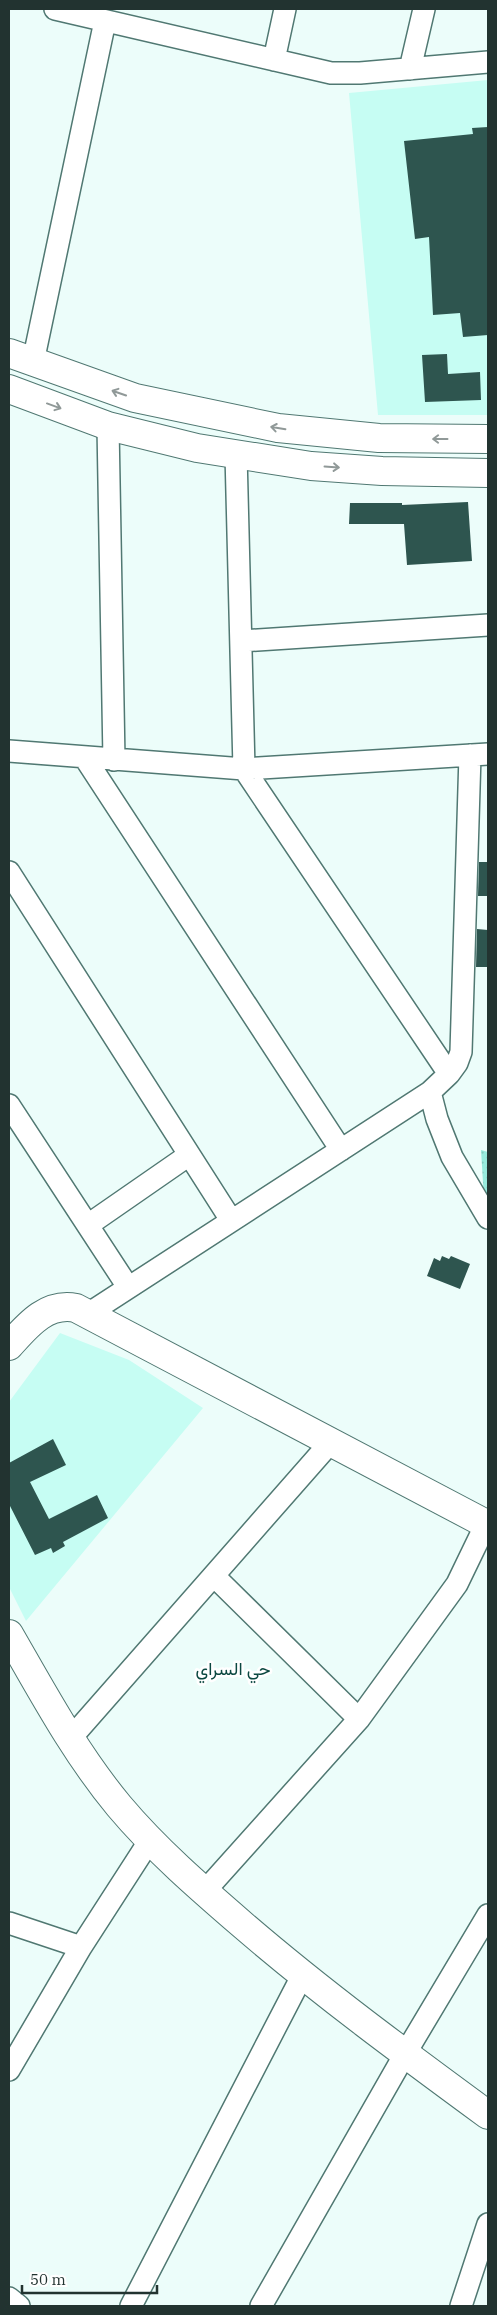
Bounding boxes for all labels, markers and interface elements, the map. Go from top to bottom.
one-way arrow [111,387,127,397]
one-way arrow [46,402,62,411]
one-way arrow [270,422,286,432]
one-way arrow [432,434,448,444]
one-way arrow [323,463,339,472]
district label: حي السراي [195,1657,271,1684]
scale bar [22,2262,158,2294]
text: 50 m [30,2270,66,2289]

